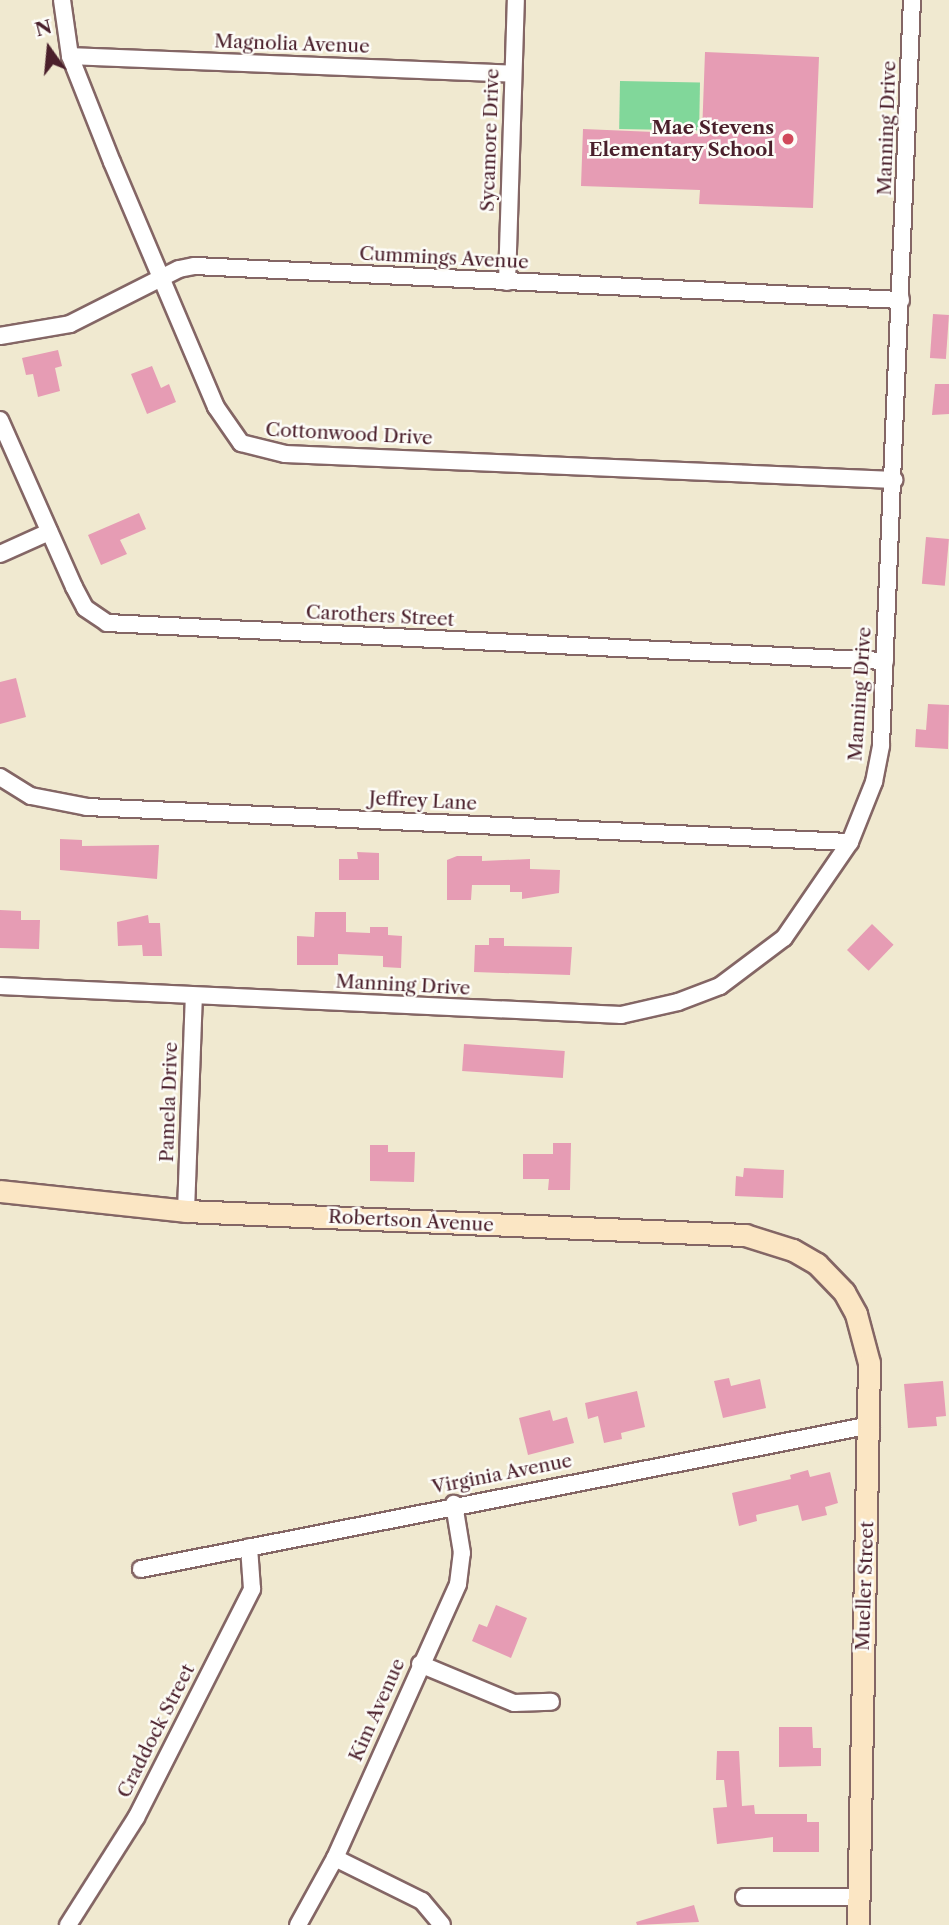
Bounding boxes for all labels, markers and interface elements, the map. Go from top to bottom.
north arrow [14,14,84,84]
text: N [32,15,54,41]
street label: Magnolia Avenue [213,30,371,58]
street label: Manning Drive [873,60,901,196]
street label: Sycamore Drive [476,68,504,212]
place label: Mae Stevens Elementary School [588,117,774,161]
marker: Mae Stevens Elementary School [780,131,796,147]
street label: Cummings Avenue [358,242,530,274]
street label: Cottonwood Drive [265,418,433,450]
street label: Carothers Street [305,601,455,631]
street label: Manning Drive [844,626,876,762]
street label: Jeffrey Lane [368,787,478,815]
street label: Manning Drive [335,970,471,1000]
street label: Pamela Drive [156,1041,182,1163]
street label: Robertson Avenue [327,1205,495,1237]
street label: Virginia Avenue [429,1449,575,1499]
street label: Mueller Street [851,1521,879,1651]
street label: Kim Avenue [344,1655,410,1765]
street label: Craddock Street [112,1660,200,1802]

